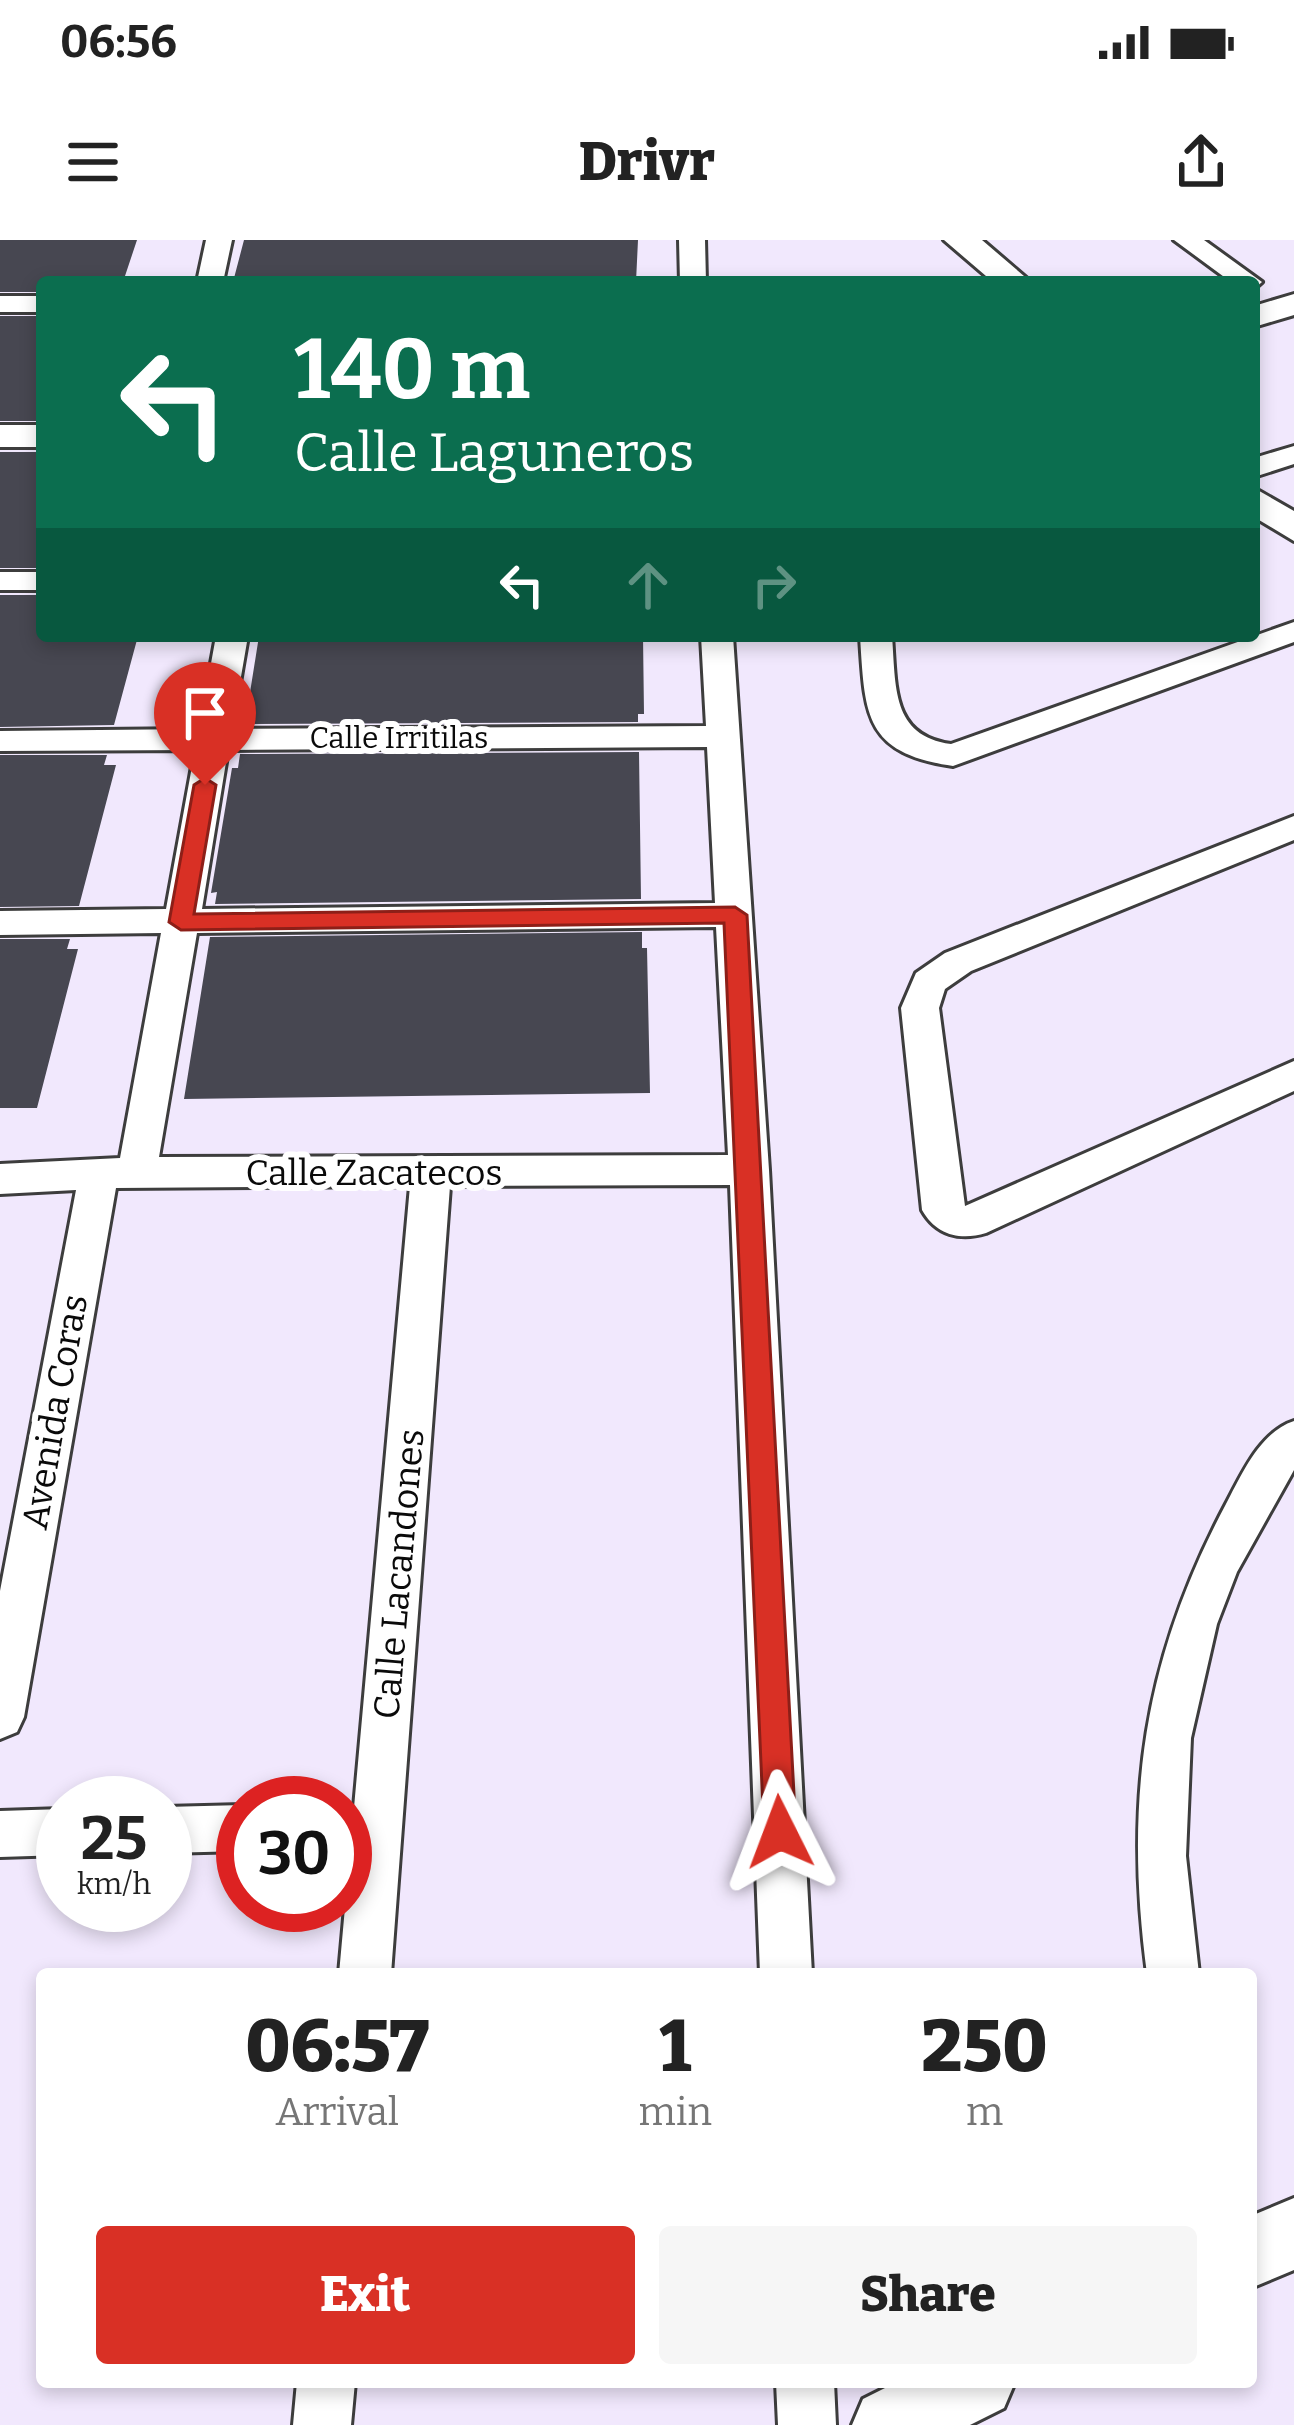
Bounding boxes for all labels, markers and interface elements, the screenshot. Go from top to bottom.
text: 06:56 [60,15,177,69]
icon: menu [60,129,126,195]
icon: share [1168,129,1234,195]
text: Drivr [579,130,715,194]
text: 140 m [294,319,530,420]
icon: left [96,324,252,480]
text: Calle Laguneros [294,421,694,485]
icon: left [489,552,555,618]
icon: ahead [615,552,681,618]
icon: right [741,552,807,618]
pin [154,662,256,785]
icon: arrive [172,680,238,746]
street label: Calle Irritilas [310,720,488,756]
street label: Calle Zacatecos [245,1151,503,1195]
street label: Avenida Coras [13,1291,97,1533]
street label: Calle Lacandones [364,1427,434,1721]
position arrow [717,1769,843,1895]
speed limit sign: 30 [216,1776,372,1932]
text: 25 [81,1803,147,1875]
text: km/h [77,1866,151,1902]
text: 06:57 [245,2004,429,2090]
text: 1 [659,2004,691,2090]
text: 250 [921,2004,1048,2090]
text: Arrival [275,2089,399,2135]
text: min [639,2089,712,2135]
text: m [966,2089,1003,2135]
button: Exit [96,2226,635,2364]
button: Share [659,2226,1197,2364]

